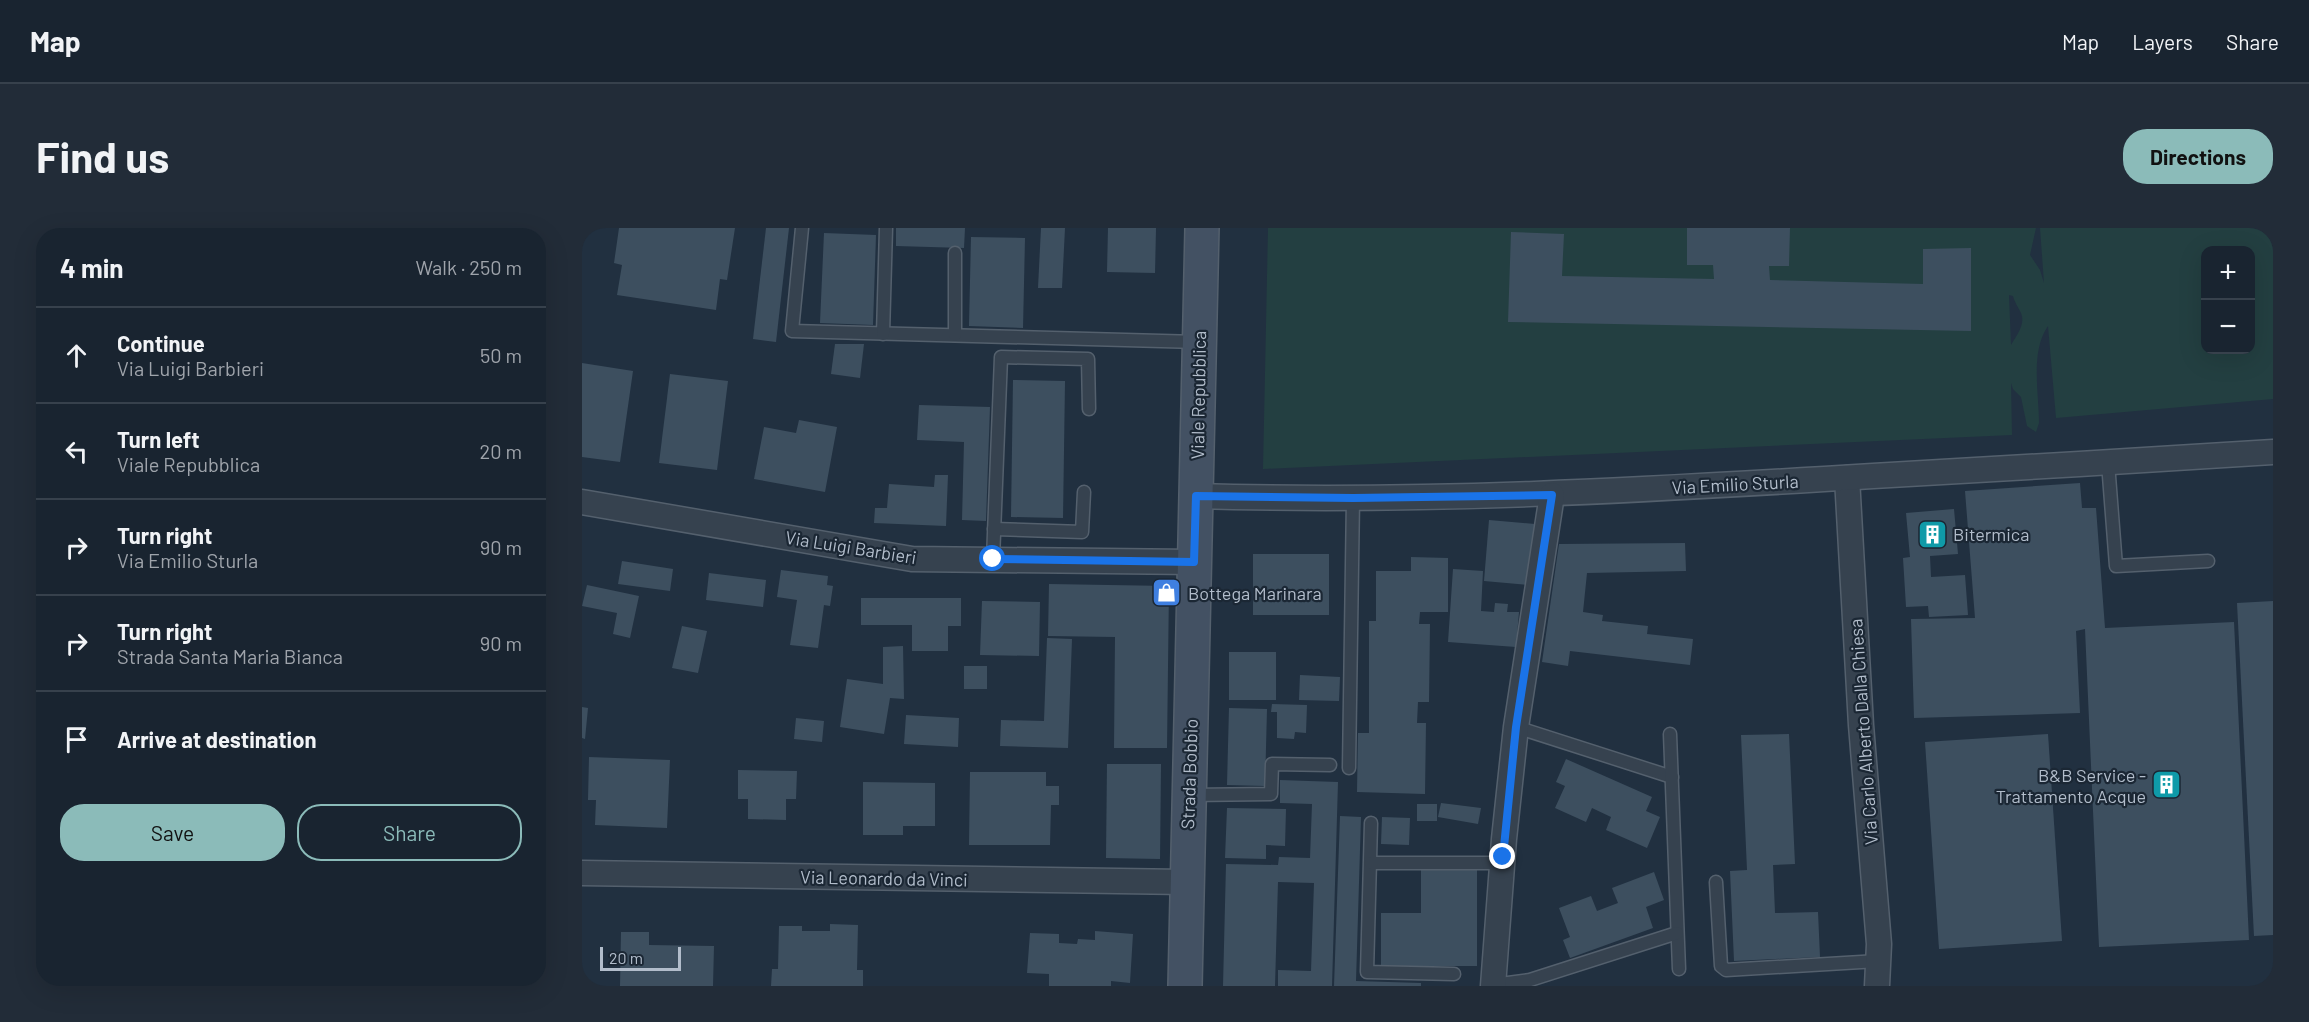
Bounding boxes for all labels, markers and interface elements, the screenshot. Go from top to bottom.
text: Map [30,24,81,58]
text: Map [2062,29,2099,54]
text: Layers [2132,29,2193,54]
text: Share [2226,29,2279,54]
button: Directions [2123,129,2273,184]
text: Find us [36,131,169,181]
map controls [2201,246,2255,354]
button: + [2201,246,2255,300]
text: 4 min [60,252,124,283]
text: Walk · 250 m [416,255,522,279]
button: − [2201,300,2255,354]
text: Continue [117,330,205,356]
street label: Viale Repubblica [1186,330,1210,460]
icon: ahead [60,339,93,372]
text: 50 m [480,343,522,367]
text: Via Luigi Barbieri [117,356,264,380]
text: Turn left [117,426,200,452]
icon: left [60,435,93,468]
text: 20 m [479,439,522,463]
text: Viale Repubblica [117,452,260,476]
street label: Via Emilio Sturla [1671,470,1799,498]
building icon: Bitermica [1916,518,1948,550]
text: Turn right [117,522,212,548]
place label: Bitermica [1953,523,2029,545]
street label: Via Luigi Barbieri [784,526,918,568]
icon: right [60,531,93,564]
text: 90 m [480,535,522,559]
route start [979,545,1005,571]
text: Via Emilio Sturla [117,548,258,572]
shop icon: Bottega Marinara [1151,577,1183,609]
place label: Bottega Marinara [1188,582,1322,604]
text: Turn right [117,618,212,644]
street label: Via Carlo Alberto Dalla Chiesa [1844,618,1882,846]
icon: right [60,627,93,660]
text: 90 m [480,631,522,655]
text: Strada Santa Maria Bianca [117,644,343,668]
street label: Strada Bobbio [1176,718,1202,830]
icon: arrive [60,723,93,756]
text: Arrive at destination [117,726,316,752]
place label: B&B Service - Trattamento Acque [1996,764,2146,807]
building icon: B&B Service - Trattamento Acque [2151,769,2183,801]
button: Save [60,804,285,861]
button: Share [297,804,522,861]
route end [1489,843,1515,869]
street label: Via Leonardo da Vinci [800,866,968,890]
scale bar [600,944,681,972]
text: 20 m [609,948,643,967]

